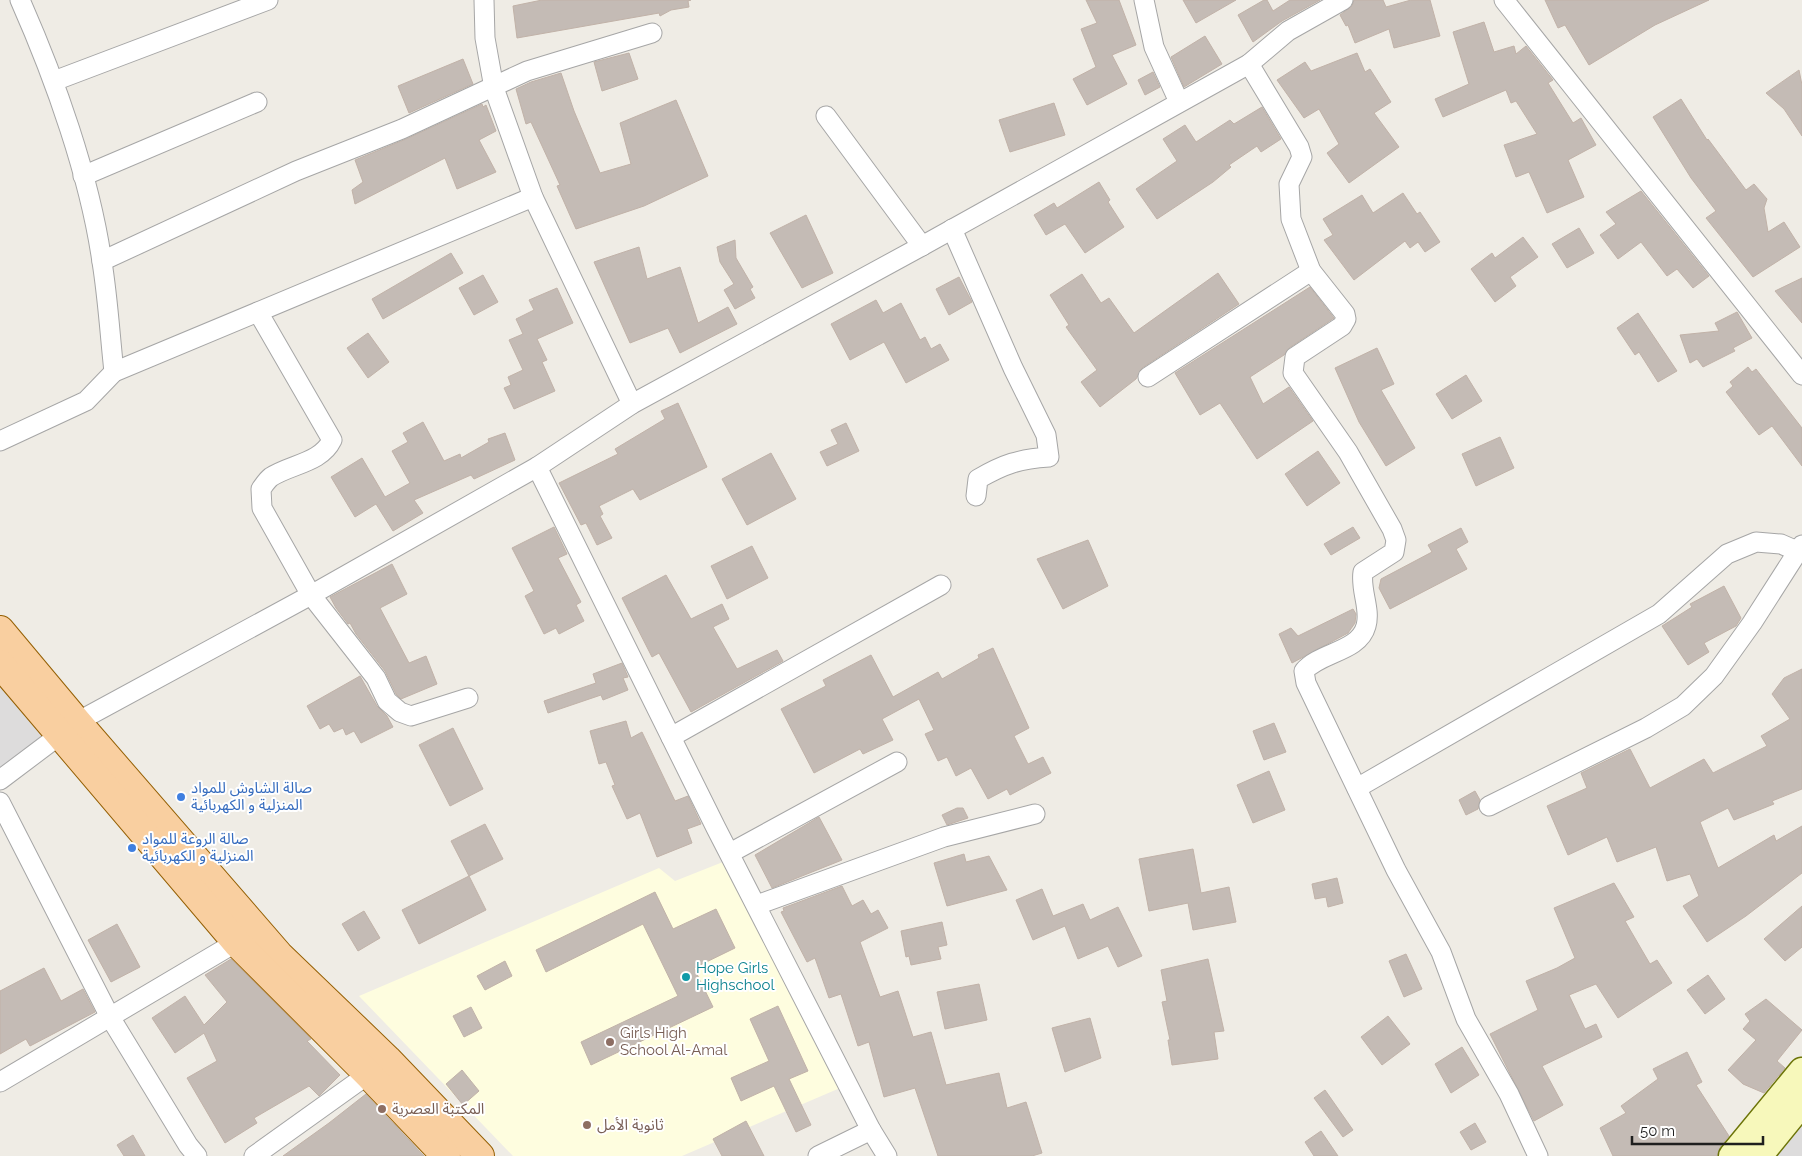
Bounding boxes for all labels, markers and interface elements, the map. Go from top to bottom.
place label: صالة الشاوش للمواد المنزلية و الكهربائية [191,779,312,814]
marker: صالة الشاوش للمواد المنزلية و الكهربائية [175,791,187,803]
place label: صالة الروعة للمواد المنزلية و الكهربائية [142,830,254,865]
marker: صالة الروعة للمواد المنزلية و الكهربائية [126,842,138,854]
place label: Hope Girls Highschool [696,959,775,994]
marker: Hope Girls Highschool [680,971,692,983]
place label: Girls High School Al-Amal [620,1024,728,1059]
marker: Girls High School Al-Amal [604,1036,616,1048]
place label: المكتبة العصرية [392,1100,484,1118]
marker: المكتبة العصرية [376,1103,388,1115]
scale bar [1632,1114,1763,1146]
place label: ثانوية الأمل [597,1116,664,1134]
marker: ثانوية الأمل [581,1119,593,1131]
text: 50 m [1640,1122,1675,1140]

